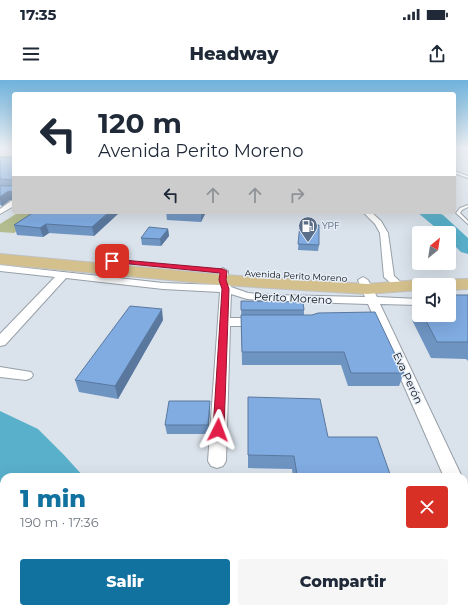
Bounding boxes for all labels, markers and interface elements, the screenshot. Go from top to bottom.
text: 17:35 [20,5,56,24]
icon: menu [20,43,42,65]
text: Headway [190,43,279,65]
icon: share [426,43,448,65]
text: 120 m [98,106,182,140]
icon: left [32,108,84,160]
text: Avenida Perito Moreno [98,140,303,162]
icon: left [160,184,182,206]
icon: ahead [202,184,224,206]
icon: ahead [244,184,266,206]
icon: right [286,184,308,206]
fuel station icon: YPF [297,215,319,243]
place label: YPF [322,220,340,231]
north arrow [412,226,456,270]
map controls [412,226,456,322]
pin [95,244,129,278]
icon: arrive [101,250,123,272]
street label: Avenida Perito Moreno [244,267,348,284]
button: sound [412,278,456,322]
street label: Perito Moreno [254,289,333,307]
street label: Eva Perón [390,350,426,406]
position arrow [197,409,239,451]
text: 1 min [20,484,86,513]
button: close [406,486,448,528]
text: 190 m · 17:36 [20,514,99,530]
button: Salir [20,559,230,605]
button: Compartir [238,559,448,605]

